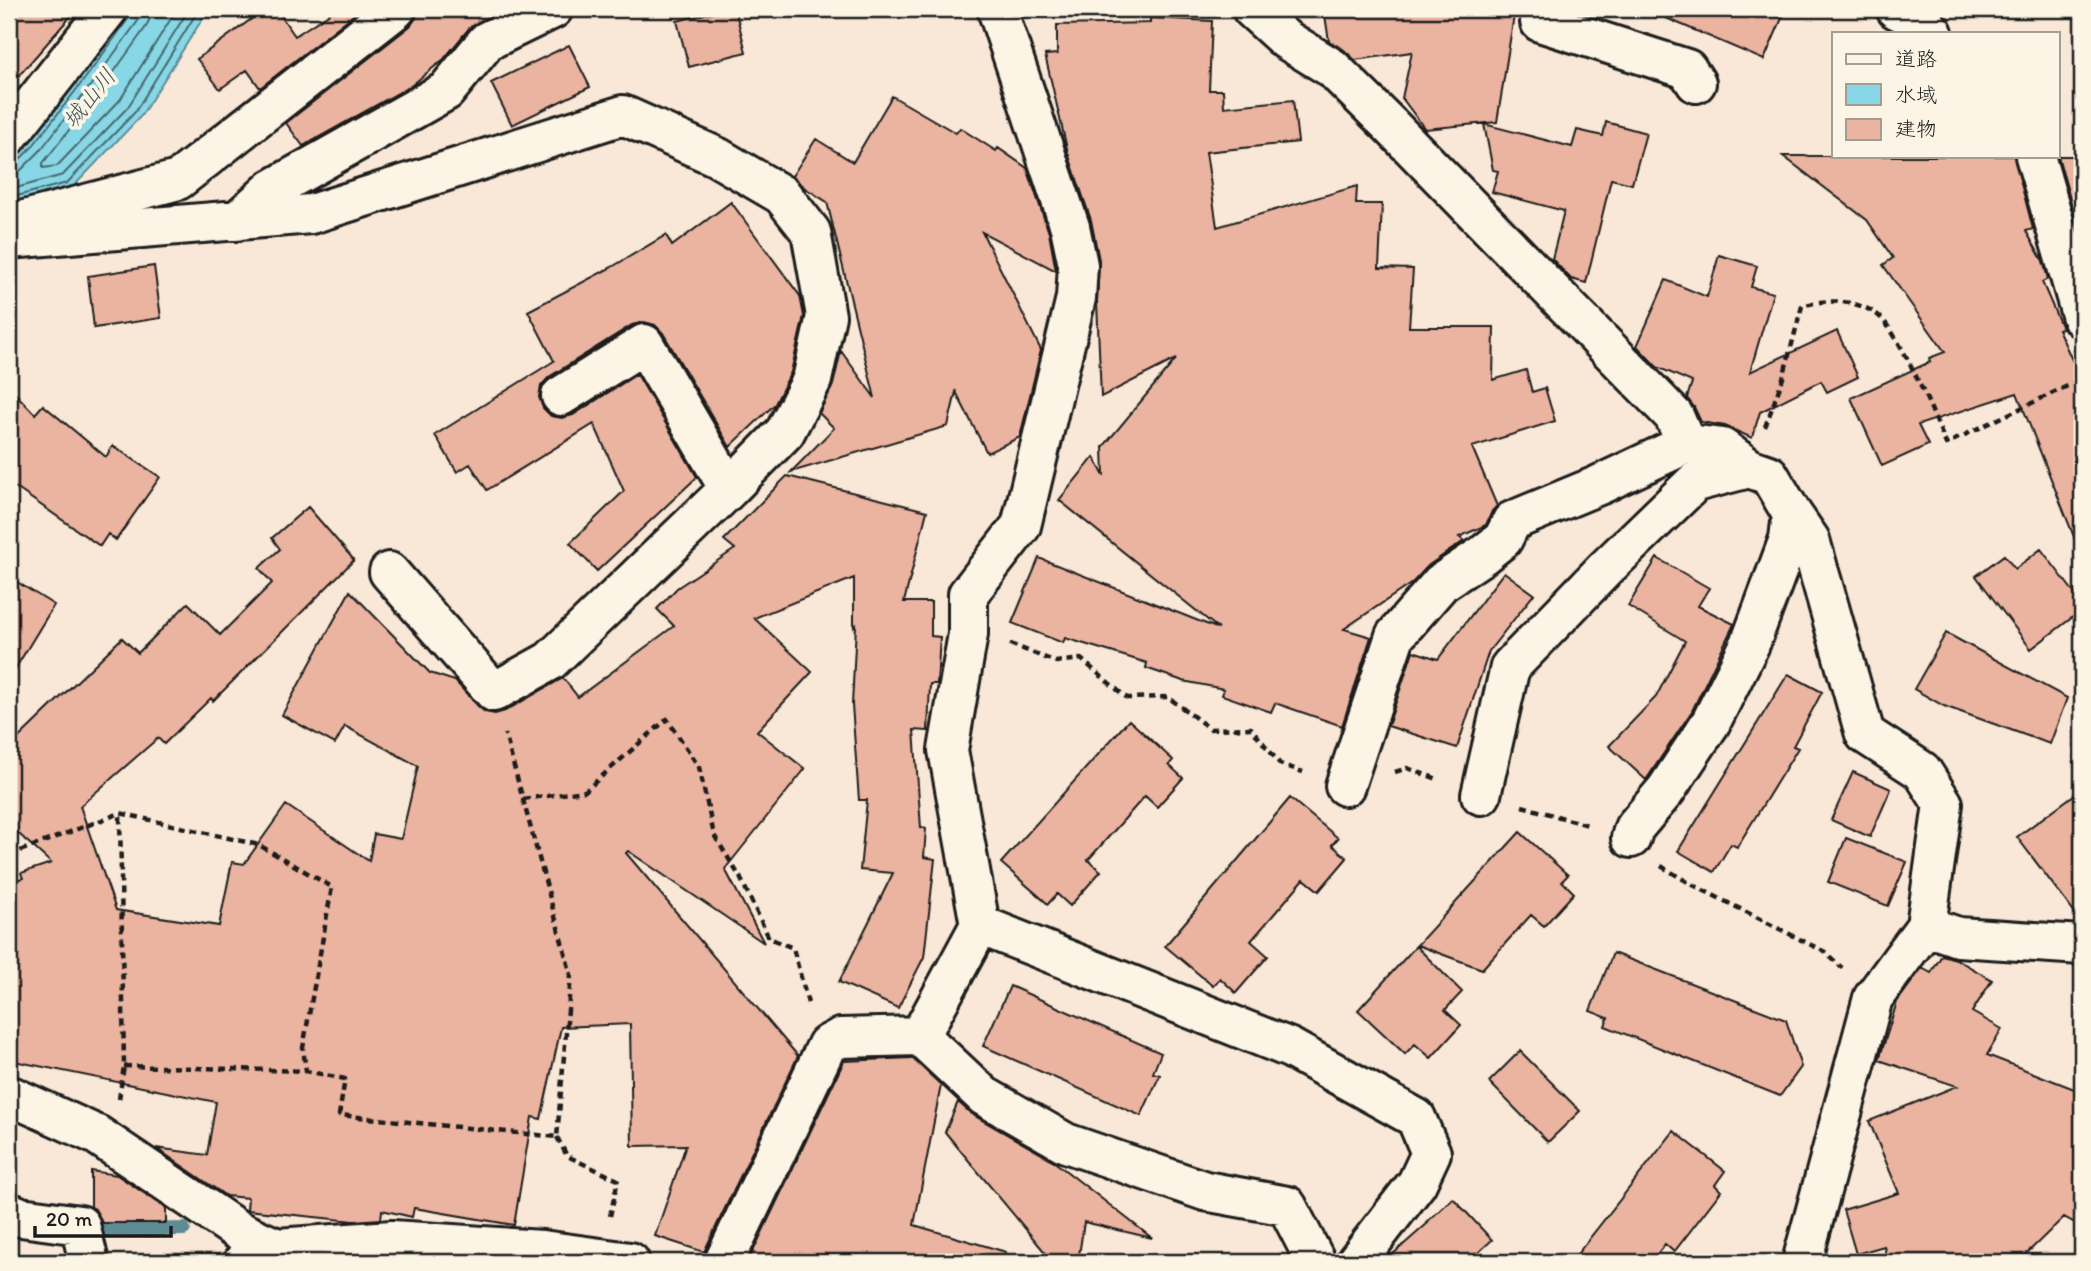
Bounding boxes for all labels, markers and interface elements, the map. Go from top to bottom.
legend [1832,32,2060,158]
text: 道路 [1895,46,1937,71]
water label: 城山川 [56,62,122,134]
text: 水域 [1895,82,1937,107]
text: 建物 [1895,116,1937,141]
scale bar [35,1194,172,1238]
text: 20 m [46,1206,93,1231]

